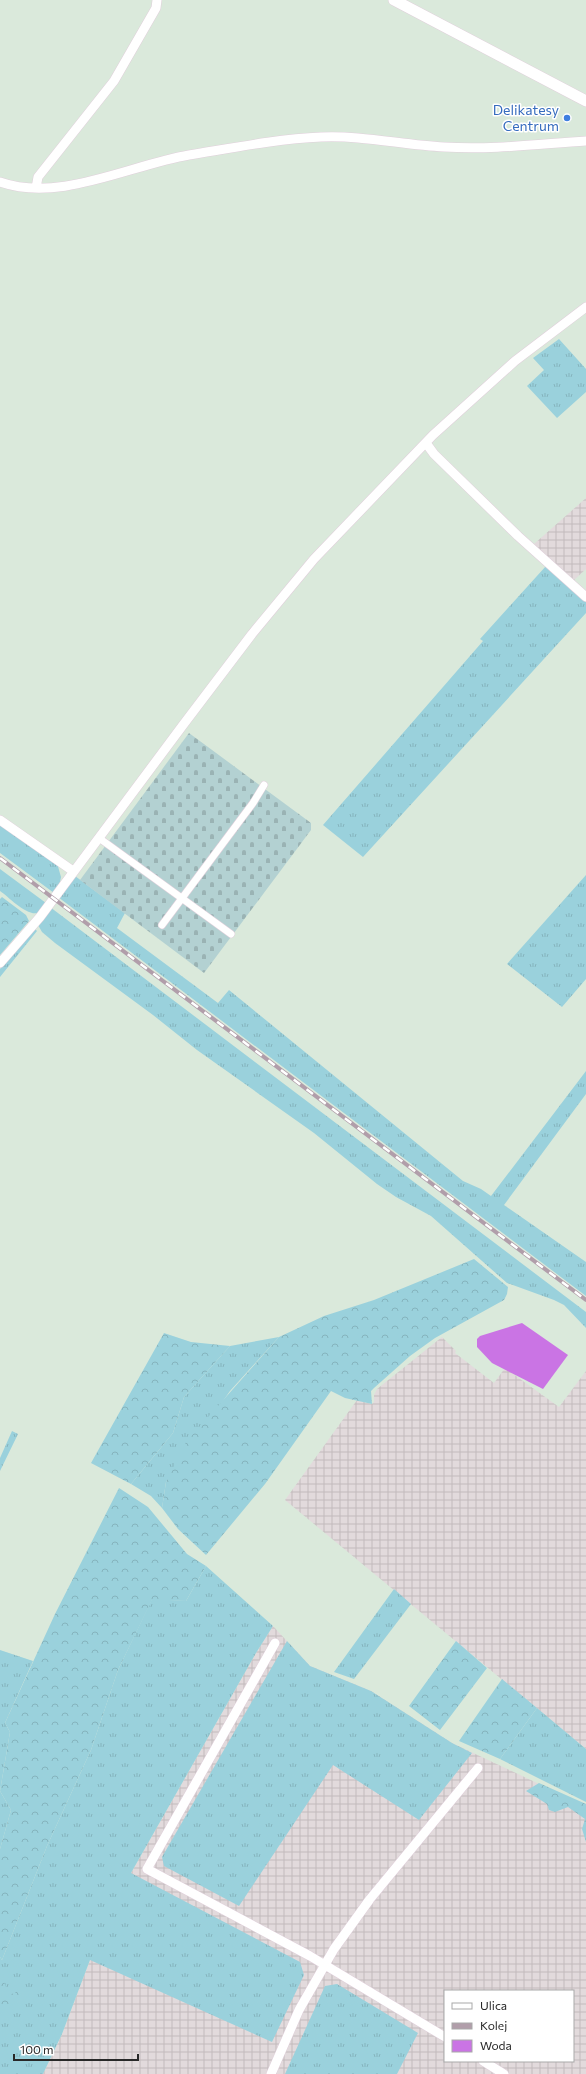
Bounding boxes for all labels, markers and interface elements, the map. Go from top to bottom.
place label: Delikatesy Centrum [493,101,559,134]
marker: Delikatesy Centrum [562,113,572,123]
legend [444,1990,574,2062]
text: Ulica [480,1998,507,2012]
text: Kolej [480,2018,507,2032]
scale bar [14,2036,138,2062]
text: Woda [480,2038,512,2052]
text: 100 m [20,2042,54,2056]

